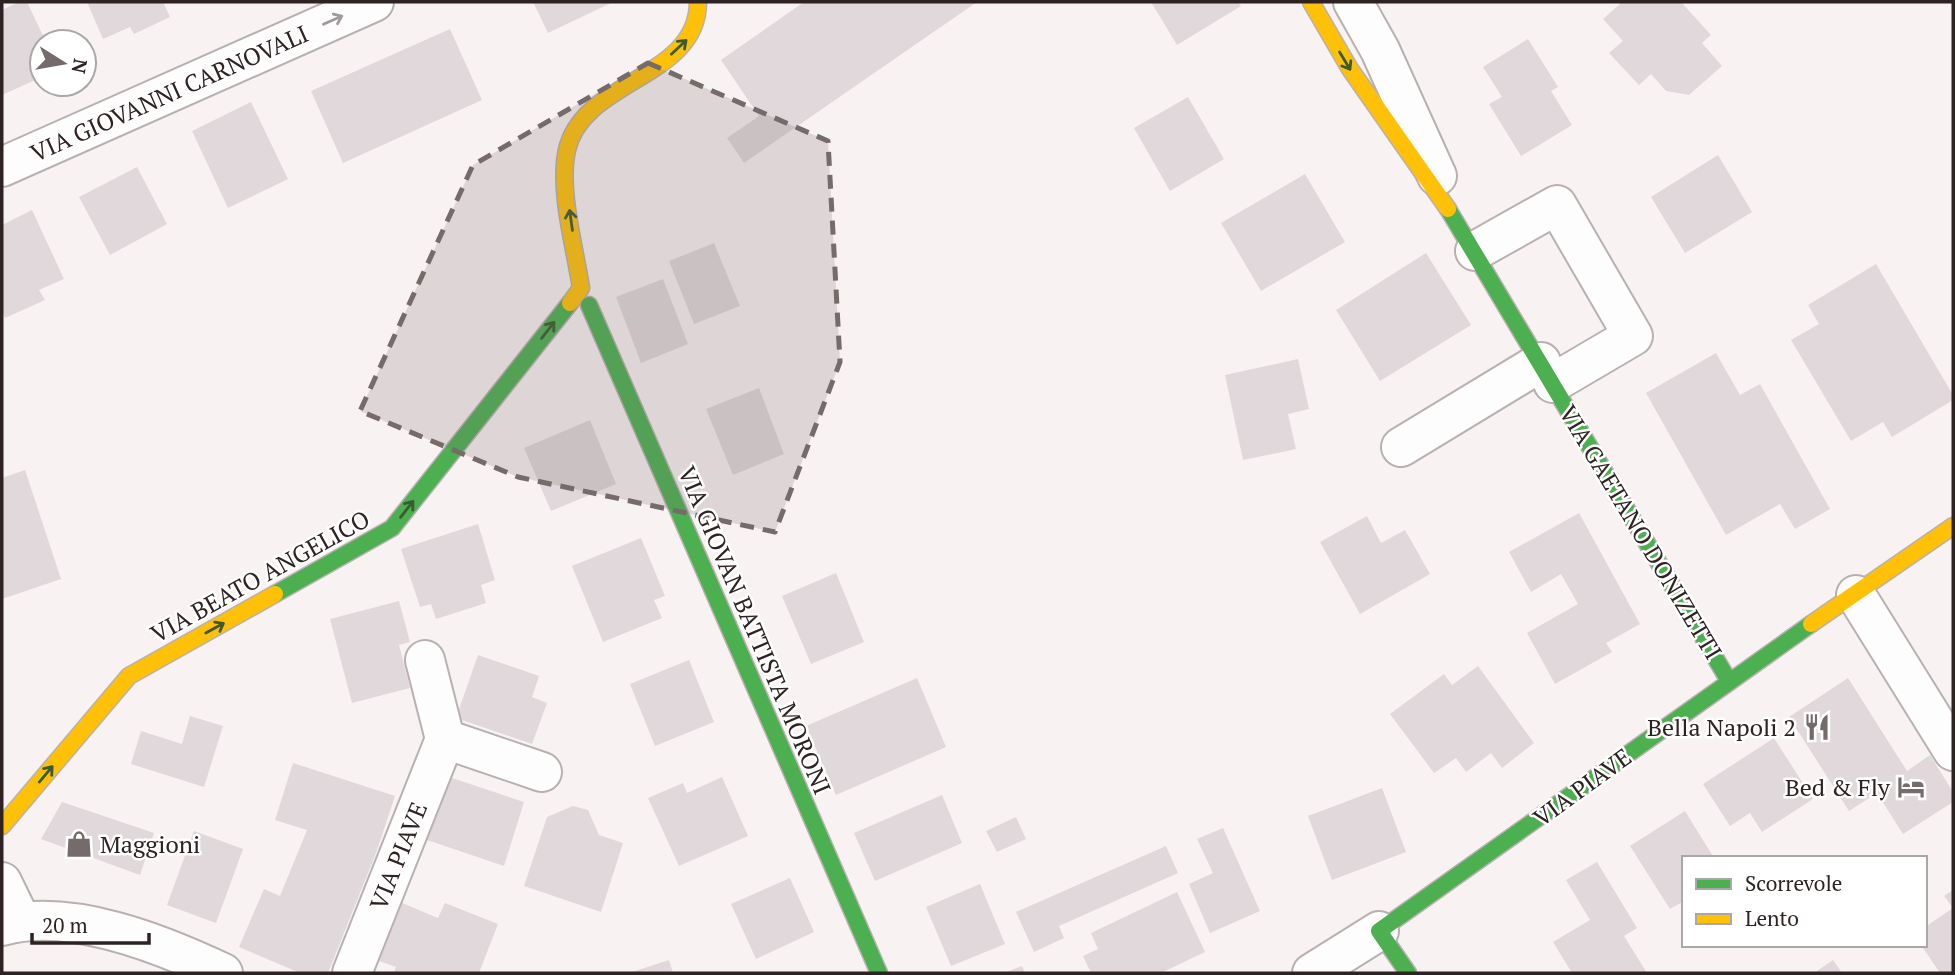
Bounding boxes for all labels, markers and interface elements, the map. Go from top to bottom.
one-way arrow [322,13,343,26]
street label: VIA GIOVANNI CARNOVALI [25,19,313,167]
north arrow [28,28,98,98]
one-way arrow [670,39,687,56]
one-way arrow [1338,50,1352,70]
one-way arrow [565,209,578,232]
one-way arrow [540,322,556,340]
street label: VIA GAETANO DONIZETTI [1552,399,1730,665]
street label: VIA GIOVAN BATTISTA MORONI [671,461,839,799]
one-way arrow [400,500,415,519]
street label: VIA BEATO ANGELICO [145,502,375,650]
one-way arrow [204,621,225,634]
place label: Bella Napoli 2 [1647,711,1796,743]
restaurant icon: Bella Napoli 2 [1802,712,1832,742]
street label: VIA PIAVE [1527,741,1637,833]
one-way arrow [38,766,54,784]
place label: Bed & Fly [1785,771,1891,803]
hotel icon: Bed & Fly [1896,772,1926,802]
street label: VIA PIAVE [362,797,434,915]
place label: Maggioni [100,828,200,860]
shop icon: Maggioni [64,829,94,859]
legend [1682,856,1927,947]
text: Scorrevole [1745,869,1842,897]
scale bar [32,902,149,946]
text: Lento [1745,904,1799,932]
text: 20 m [42,911,88,939]

